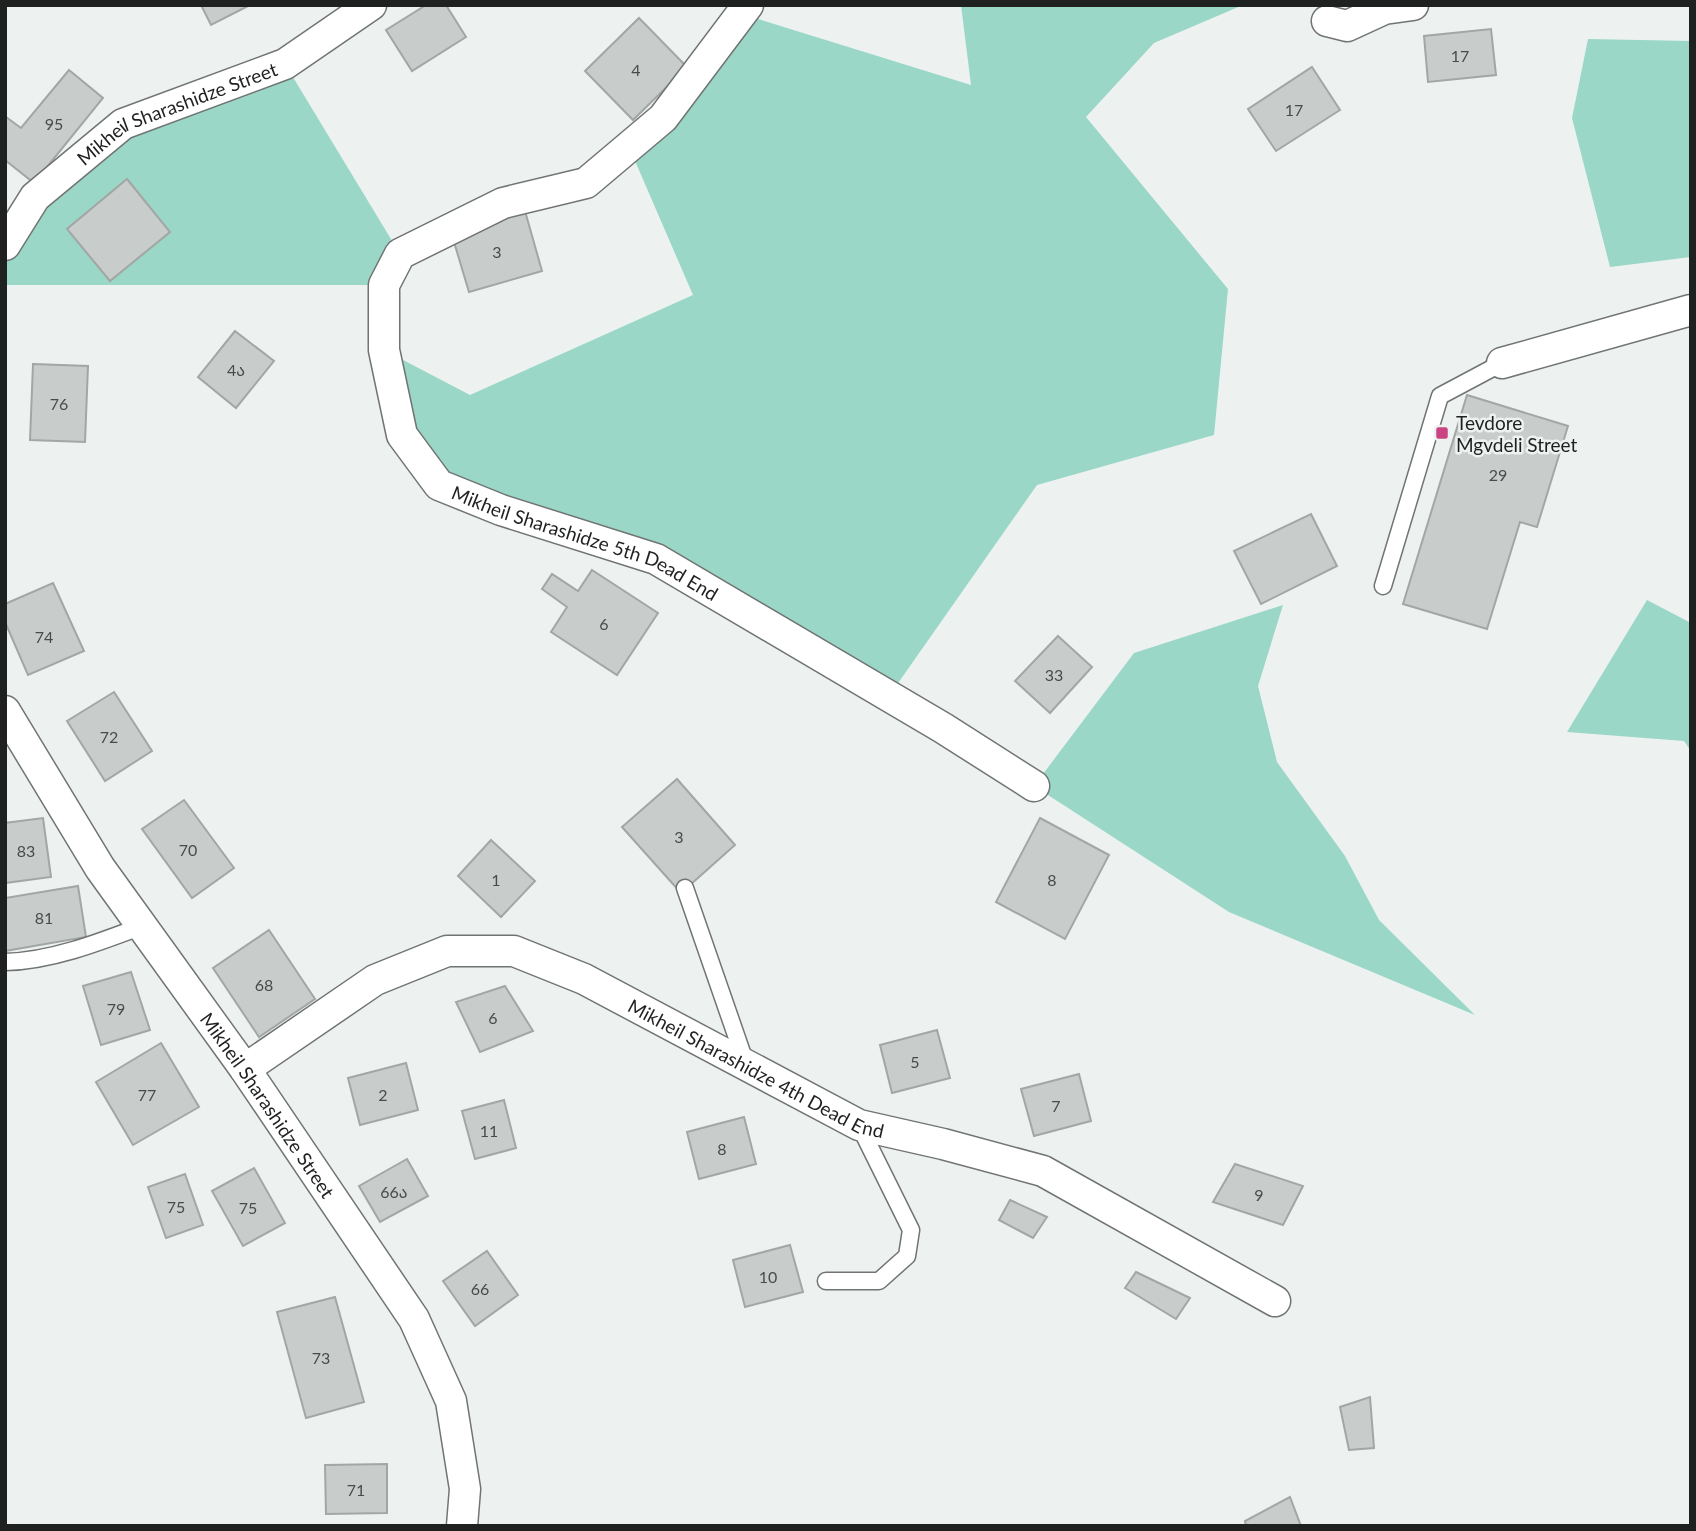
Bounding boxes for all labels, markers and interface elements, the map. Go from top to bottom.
house number: 17 [1451,46,1469,65]
street label: Mikheil Sharashidze Street [72,56,280,169]
house number: 4 [631,60,641,79]
house number: 17 [1285,100,1303,119]
house number: 95 [45,114,63,133]
house number: 3 [492,242,502,261]
house number: 4ა [227,360,245,379]
house number: 76 [50,394,68,413]
place label: Tevdore Mgvdeli Street [1456,411,1578,456]
marker: Tevdore Mgvdeli Street [1434,425,1450,441]
house number: 29 [1489,465,1507,484]
street label: Mikheil Sharashidze 5th Dead End [449,480,723,605]
house number: 6 [599,614,609,633]
house number: 74 [35,627,53,646]
house number: 33 [1045,665,1063,684]
house number: 72 [100,727,118,746]
house number: 3 [674,827,684,846]
house number: 70 [179,840,197,859]
house number: 83 [17,841,35,860]
house number: 1 [491,870,501,889]
house number: 8 [1047,870,1057,889]
house number: 81 [35,908,53,927]
house number: 68 [255,975,273,994]
street label: Mikheil Sharashidze 4th Dead End [625,993,886,1142]
house number: 79 [107,999,125,1018]
street label: Mikheil Sharashidze Street [196,1008,340,1202]
house number: 6 [488,1008,498,1027]
house number: 5 [910,1052,920,1071]
house number: 77 [138,1085,156,1104]
house number: 2 [378,1085,388,1104]
house number: 7 [1051,1096,1061,1115]
house number: 11 [480,1121,498,1140]
house number: 8 [717,1139,727,1158]
house number: 66ა [380,1182,408,1201]
house number: 9 [1254,1185,1264,1204]
house number: 75 [167,1197,185,1216]
house number: 75 [239,1198,257,1217]
house number: 10 [759,1267,777,1286]
house number: 66 [471,1279,489,1298]
house number: 73 [312,1348,330,1367]
house number: 71 [347,1480,365,1499]

